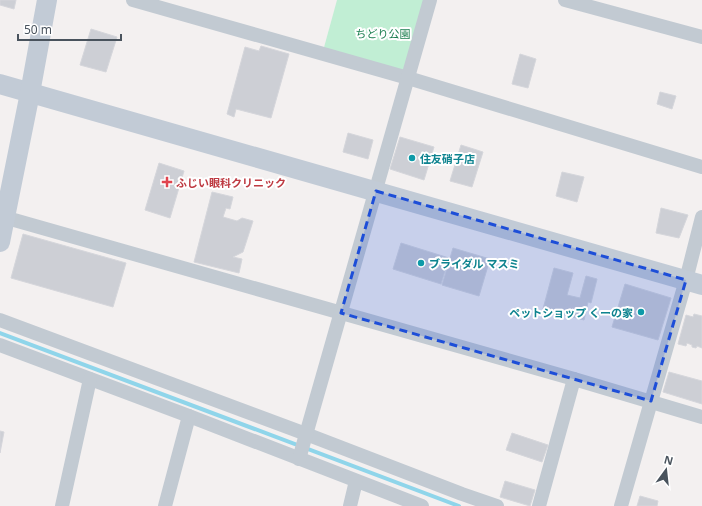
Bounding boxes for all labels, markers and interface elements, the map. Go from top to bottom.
scale bar [18,16,121,42]
text: 50 m [24,21,52,38]
park label: ちどり公園 [356,26,411,41]
place label: 住友硝子店 [420,151,475,166]
marker: 住友硝子店 [407,153,417,163]
place label: ふじい眼科クリニック [176,175,286,190]
marker: ふじい眼科クリニック [161,176,173,188]
place label: ブライダル マスミ [429,256,519,271]
marker: ブライダル マスミ [416,258,426,268]
place label: ペットショップ くーの家 [509,305,633,320]
marker: ペットショップ くーの家 [636,307,646,317]
north arrow [646,450,686,490]
text: N [662,451,675,468]

